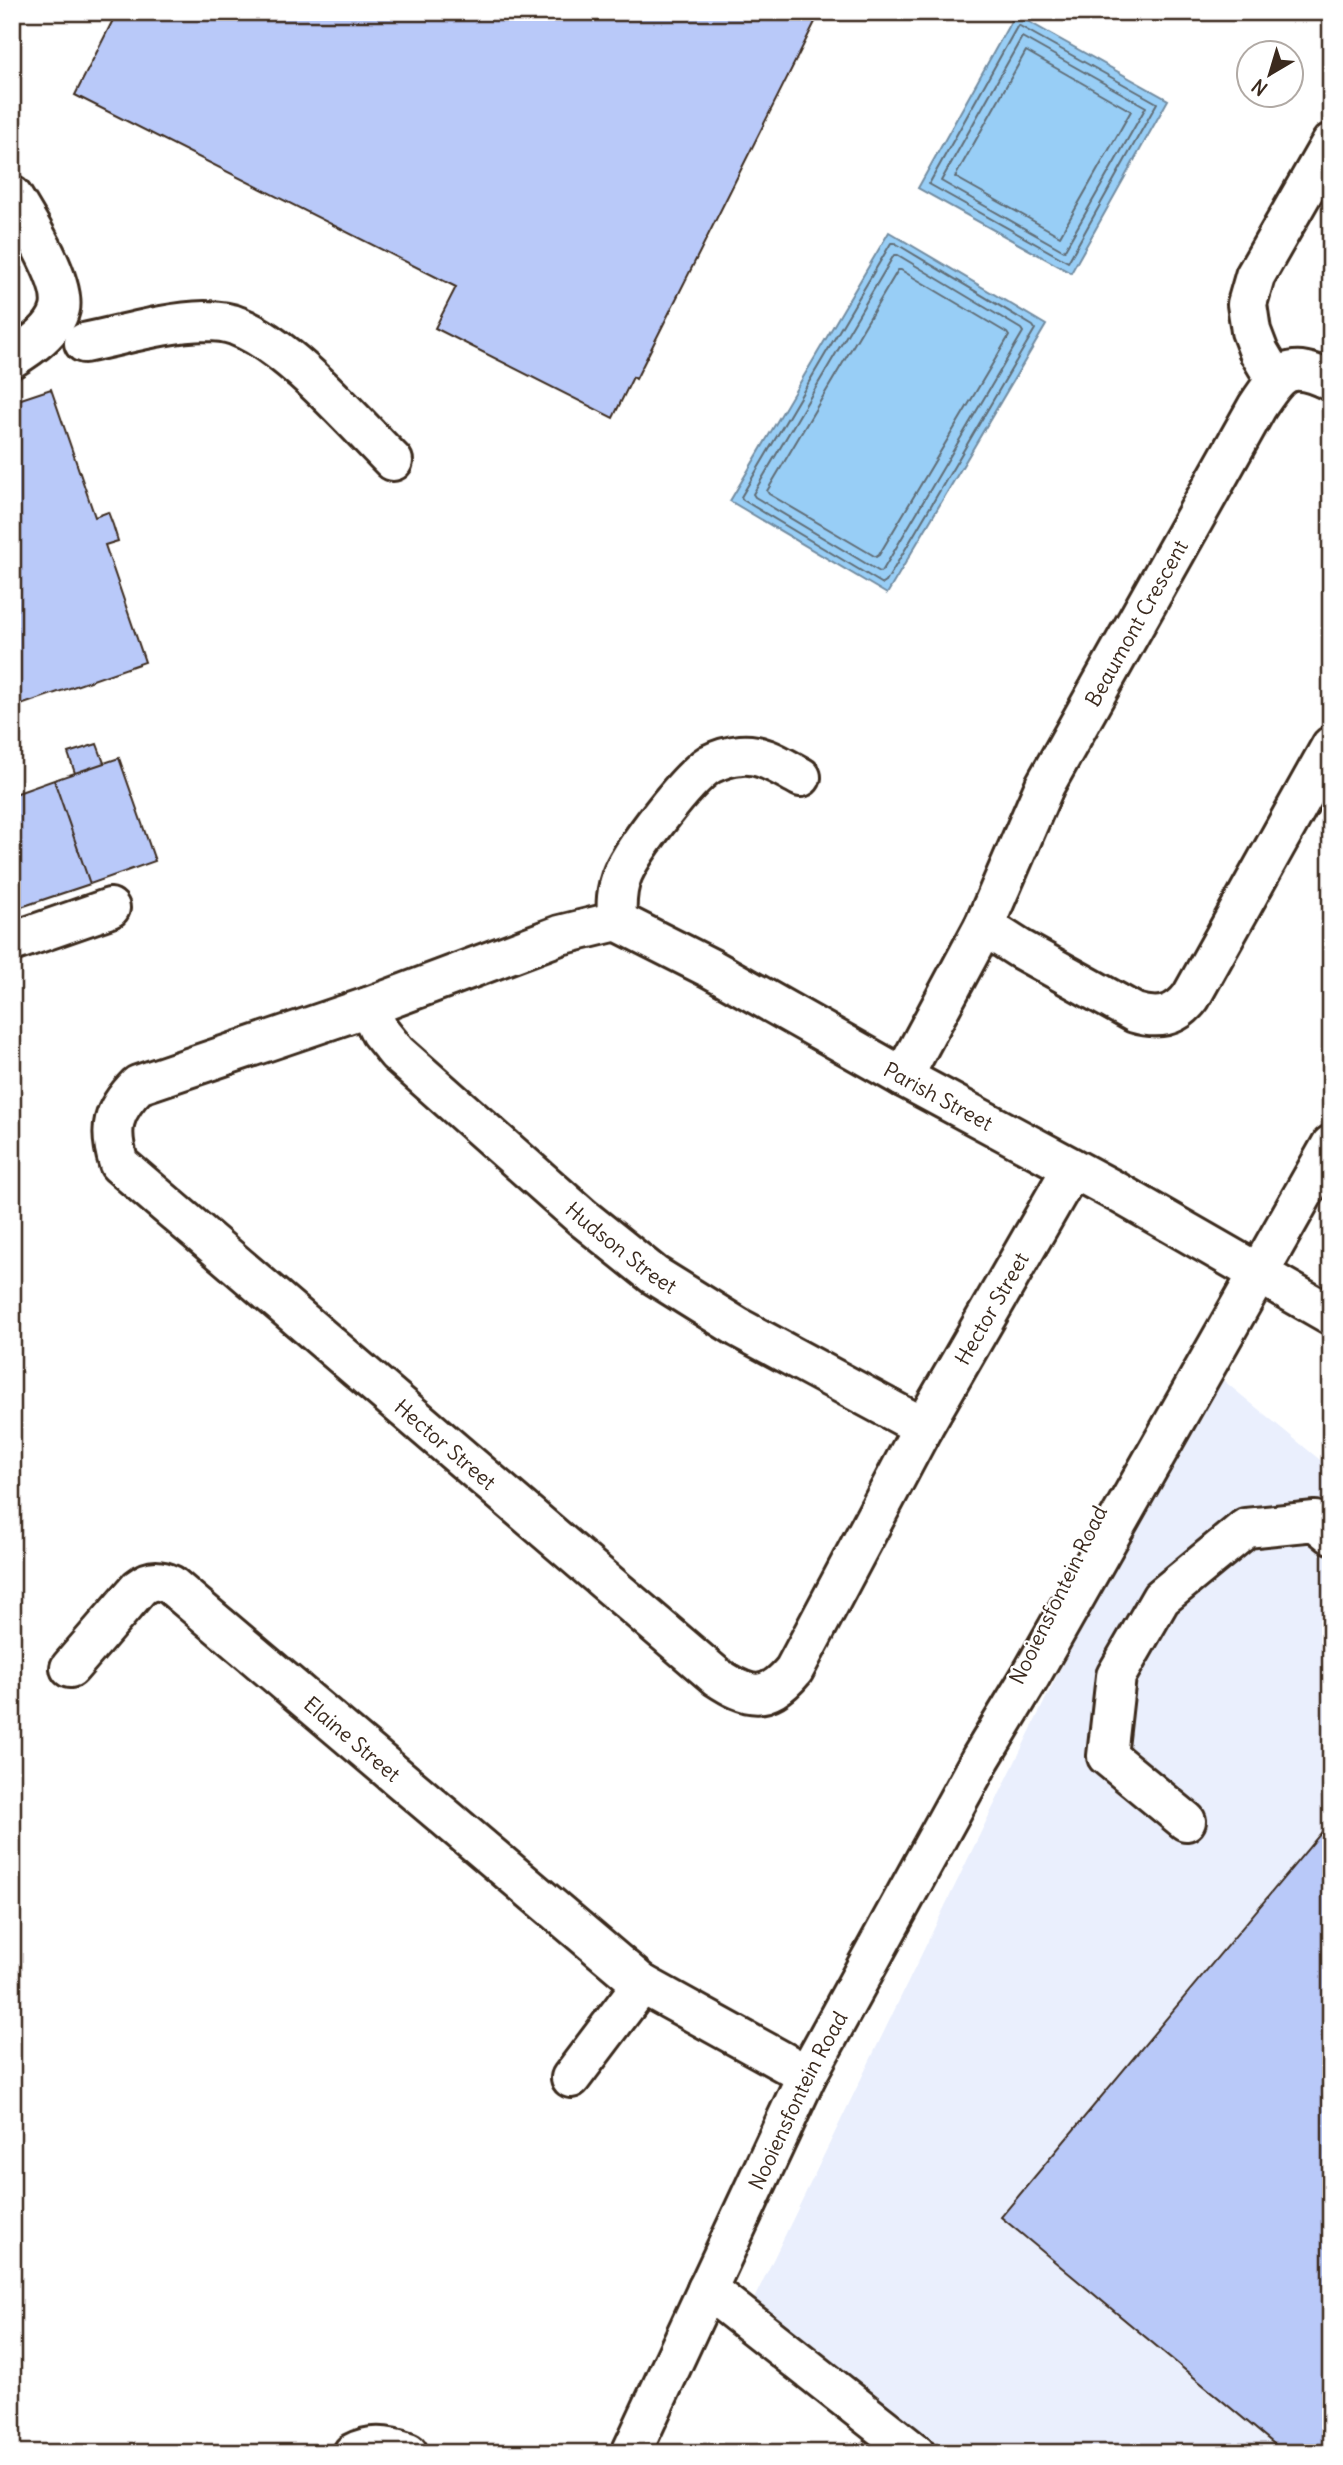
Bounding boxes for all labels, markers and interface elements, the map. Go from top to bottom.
north arrow [1234,38,1304,108]
text: N [1247,74,1272,101]
street label: Beaumont Crescent [1079,535,1193,711]
street label: Parish Street [879,1055,998,1136]
street label: Hudson Street [560,1196,682,1300]
street label: Hector Street [948,1247,1034,1369]
street label: Hector Street [389,1393,502,1495]
street label: Nooiensfontein Road [1003,1501,1113,1689]
street label: Elaine Street [299,1690,406,1787]
street label: Nooiensfontein Road [742,2006,853,2194]

